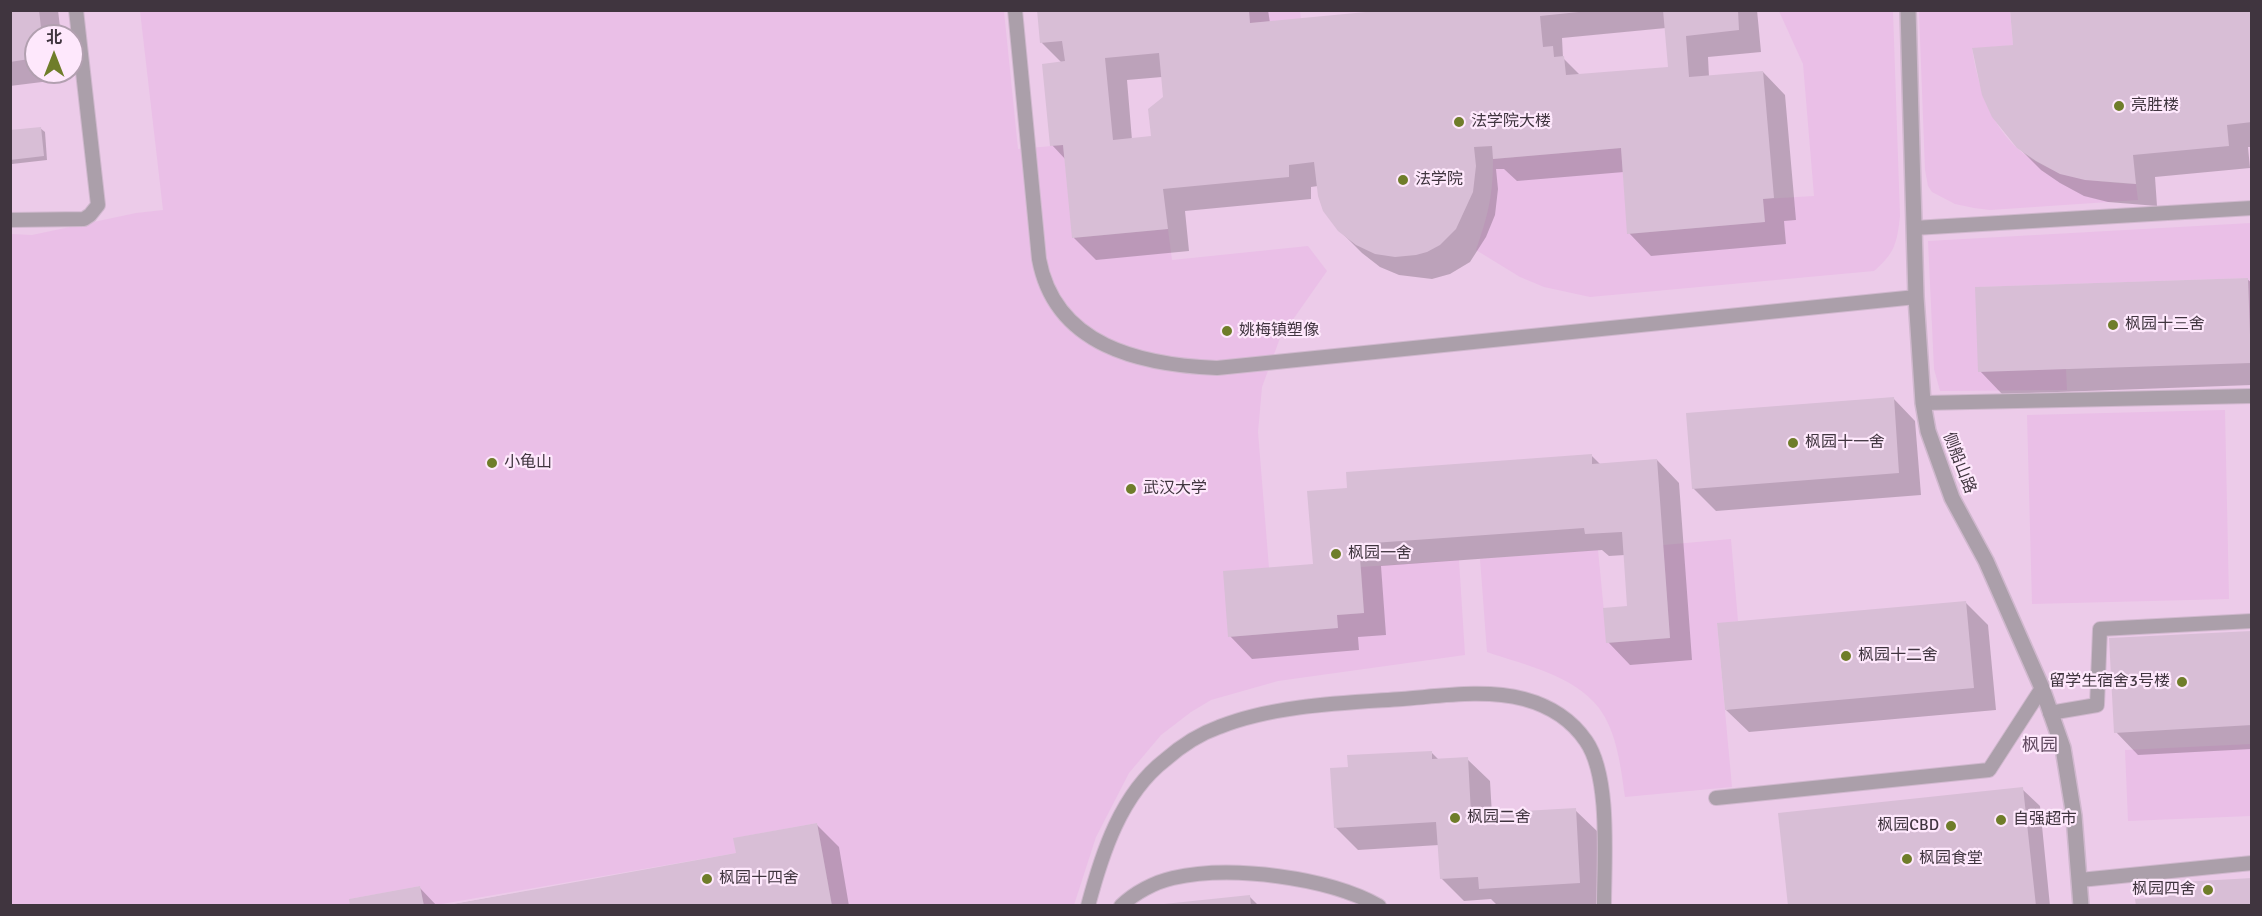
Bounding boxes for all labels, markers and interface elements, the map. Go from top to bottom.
north arrow [24,24,84,84]
text: 北 [46,28,62,48]
place label: 亮胜楼 [2131,96,2179,116]
marker: 亮胜楼 [2112,99,2126,113]
place label: 法学院大楼 [1471,112,1551,132]
marker: 法学院大楼 [1452,115,1466,129]
place label: 法学院 [1415,170,1463,190]
marker: 法学院 [1396,173,1410,187]
place label: 枫园十三舍 [2125,315,2205,335]
marker: 枫园十三舍 [2106,318,2120,332]
place label: 姚梅镇塑像 [1239,321,1319,341]
marker: 姚梅镇塑像 [1220,324,1234,338]
street label: 侧船山路 [1939,430,1979,496]
place label: 枫园十一舍 [1805,433,1885,453]
marker: 枫园十一舍 [1786,436,1800,450]
place label: 小龟山 [504,453,552,473]
marker: 小龟山 [485,456,499,470]
place label: 武汉大学 [1143,479,1207,499]
marker: 武汉大学 [1124,482,1138,496]
place label: 枫园一舍 [1348,544,1412,564]
marker: 枫园一舍 [1329,547,1343,561]
place label: 枫园十二舍 [1858,646,1938,666]
marker: 枫园十二舍 [1839,649,1853,663]
place label: 留学生宿舍3号楼 [2049,672,2170,692]
marker: 留学生宿舍3号楼 [2175,675,2189,689]
district label: 枫园 [2022,735,2058,757]
place label: 枫园二舍 [1467,808,1531,828]
place label: 自强超市 [2013,810,2077,830]
marker: 枫园二舍 [1448,811,1462,825]
marker: 自强超市 [1994,813,2008,827]
place label: 枫园CBD [1877,816,1939,836]
marker: 枫园CBD [1944,819,1958,833]
place label: 枫园食堂 [1919,849,1983,869]
marker: 枫园食堂 [1900,852,1914,866]
place label: 枫园十四舍 [719,869,799,889]
marker: 枫园十四舍 [700,872,714,886]
place label: 枫园四舍 [2132,880,2196,900]
marker: 枫园四舍 [2201,883,2215,897]

